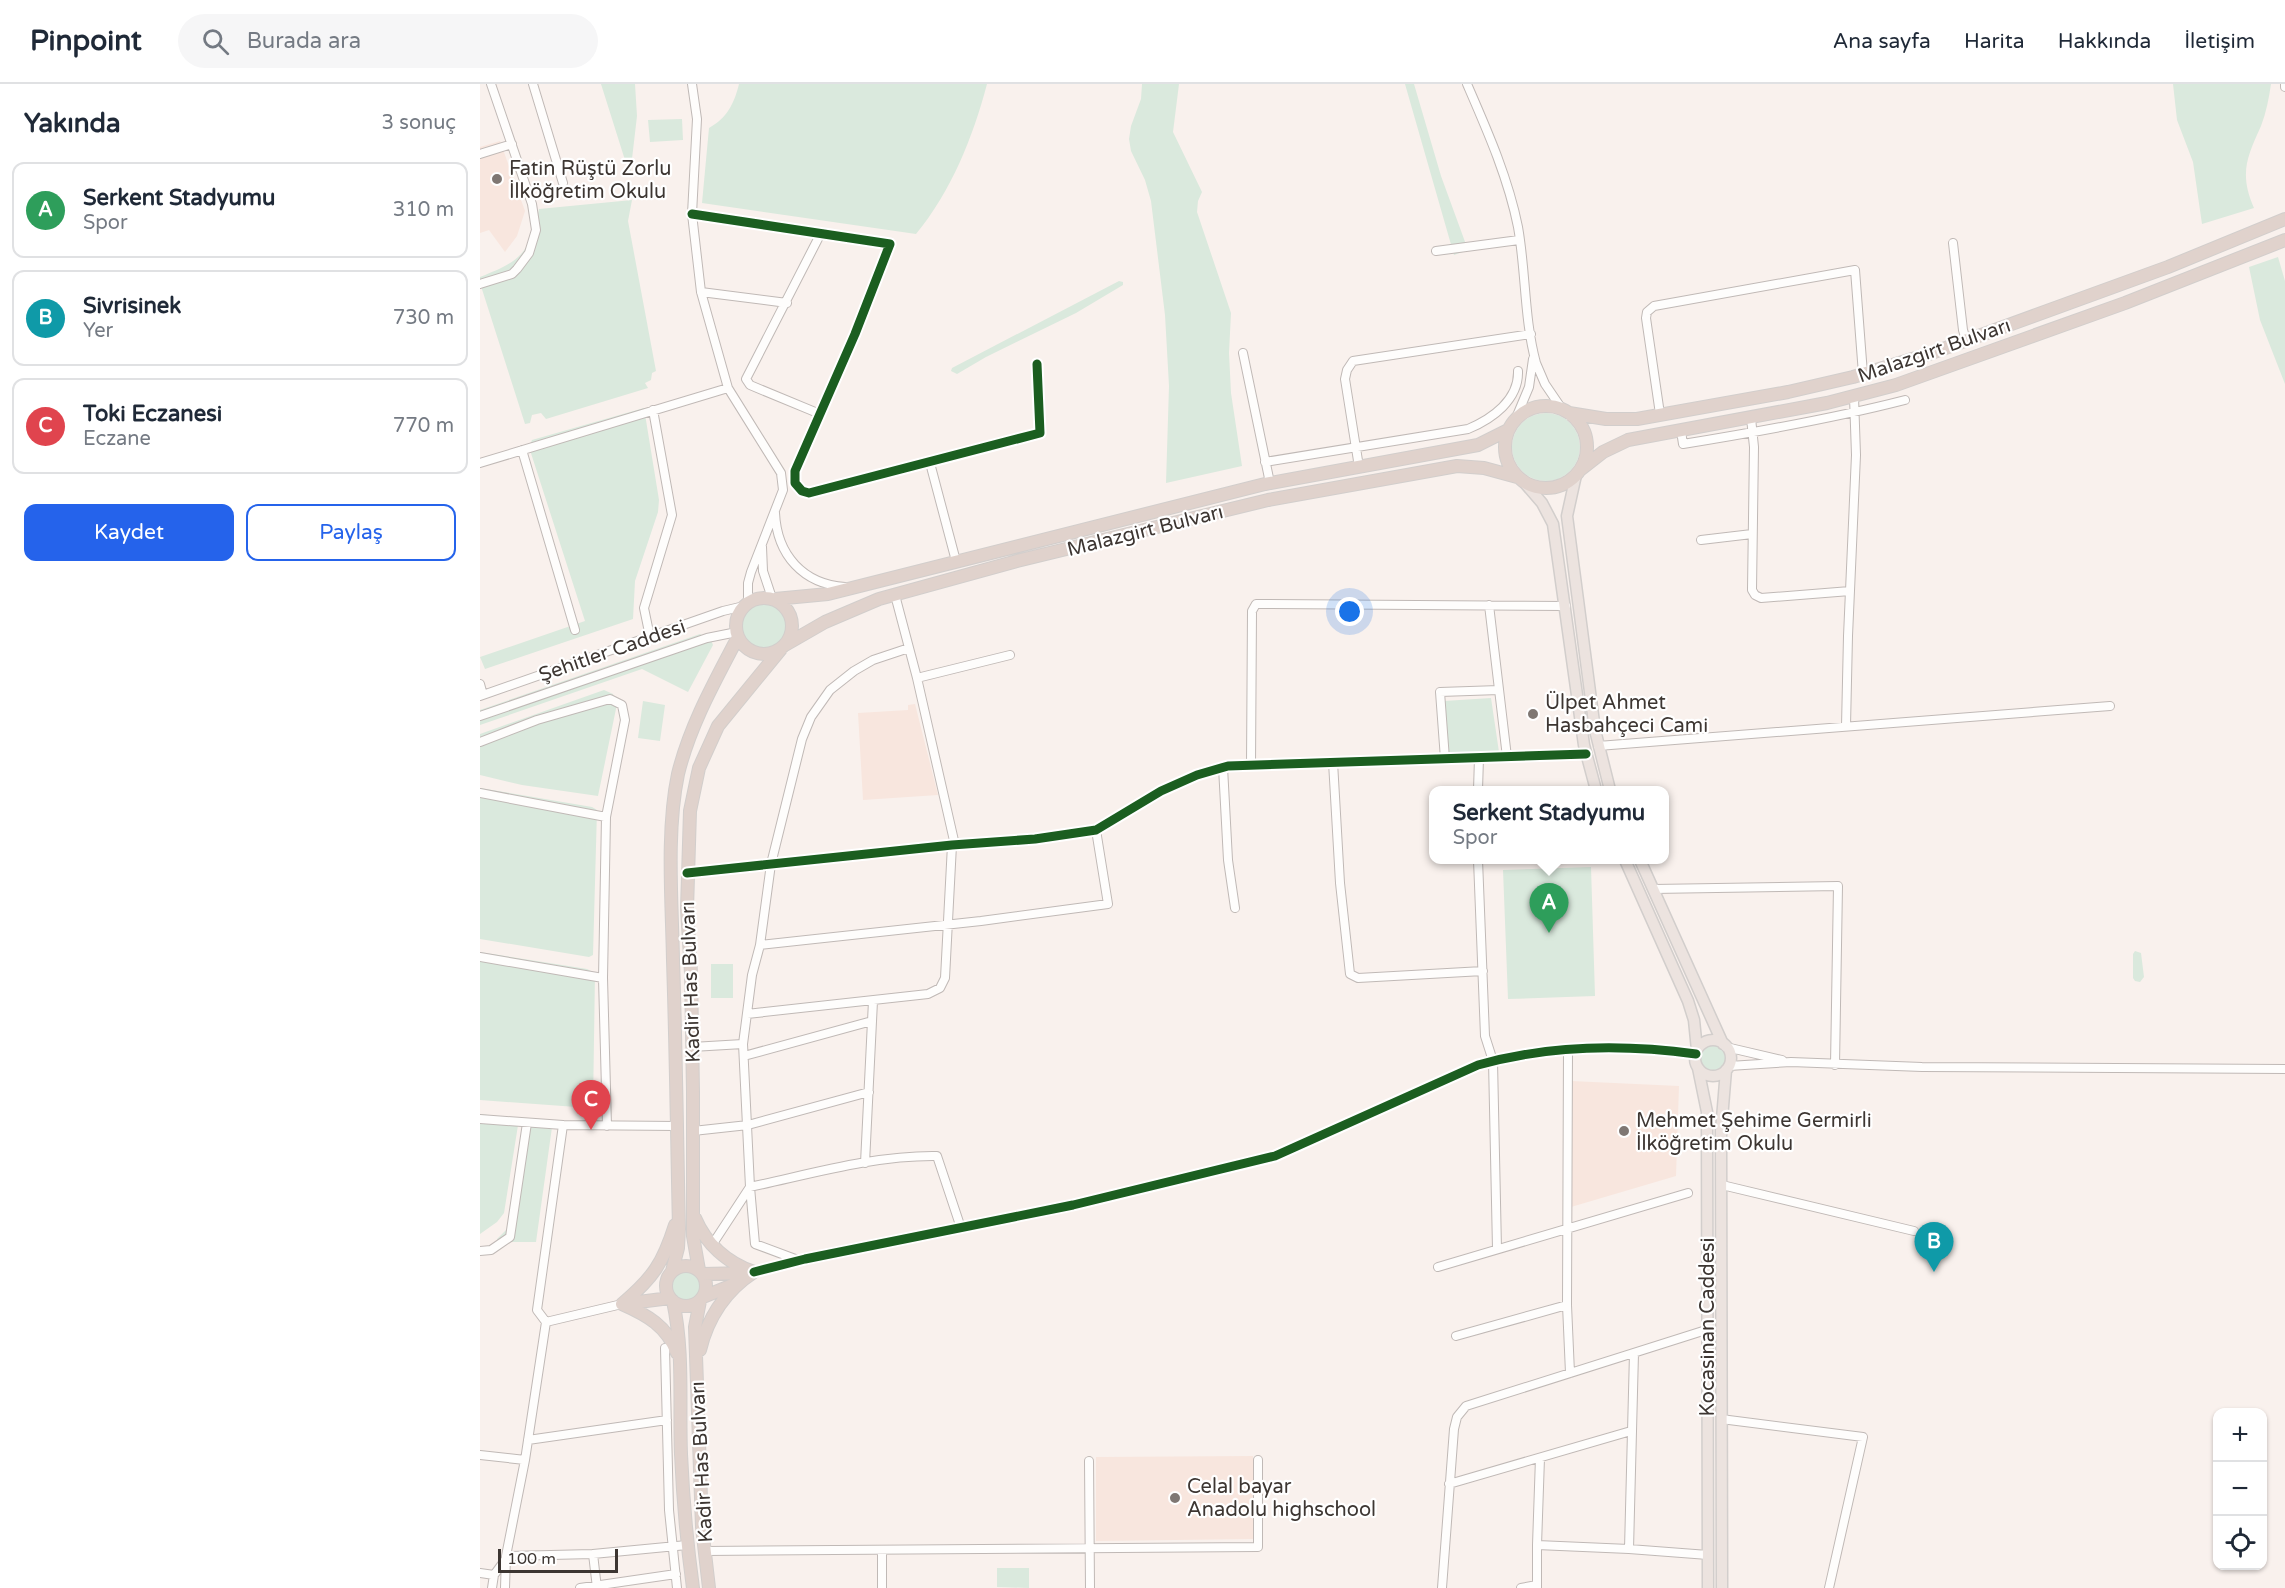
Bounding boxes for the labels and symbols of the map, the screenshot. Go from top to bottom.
place label: Fatin Rüştü Zorlu İlköğretim Okulu [509,157,671,204]
marker: Fatin Rüştü Zorlu İlköğretim Okulu [490,172,504,186]
street label: Malazgirt Bulvarı [1855,314,2014,388]
street label: Malazgirt Bulvarı [1065,500,1226,562]
your location [1335,597,1364,626]
street label: Şehitler Caddesi [536,615,689,687]
place label: Ülpet Ahmet Hasbahçeci Cami [1545,690,1708,738]
marker: Ülpet Ahmet Hasbahçeci Cami [1526,707,1540,721]
pin: A [1530,884,1568,933]
street label: Kadir Has Bulvarı [676,901,706,1063]
pin: C [572,1080,610,1130]
place label: Mehmet Şehime Germirli İlköğretim Okulu [1636,1109,1872,1156]
marker: Mehmet Şehime Germirli İlköğretim Okulu [1617,1124,1631,1138]
pin: B [1914,1222,1954,1272]
street label: Kocasinan Caddesi [1696,1237,1720,1417]
street label: Kadir Has Bulvarı [686,1381,718,1543]
place label: Celal bayar Anadolu highschool [1187,1475,1376,1522]
marker: Celal bayar Anadolu highschool [1168,1491,1182,1505]
scale bar [498,1546,618,1574]

